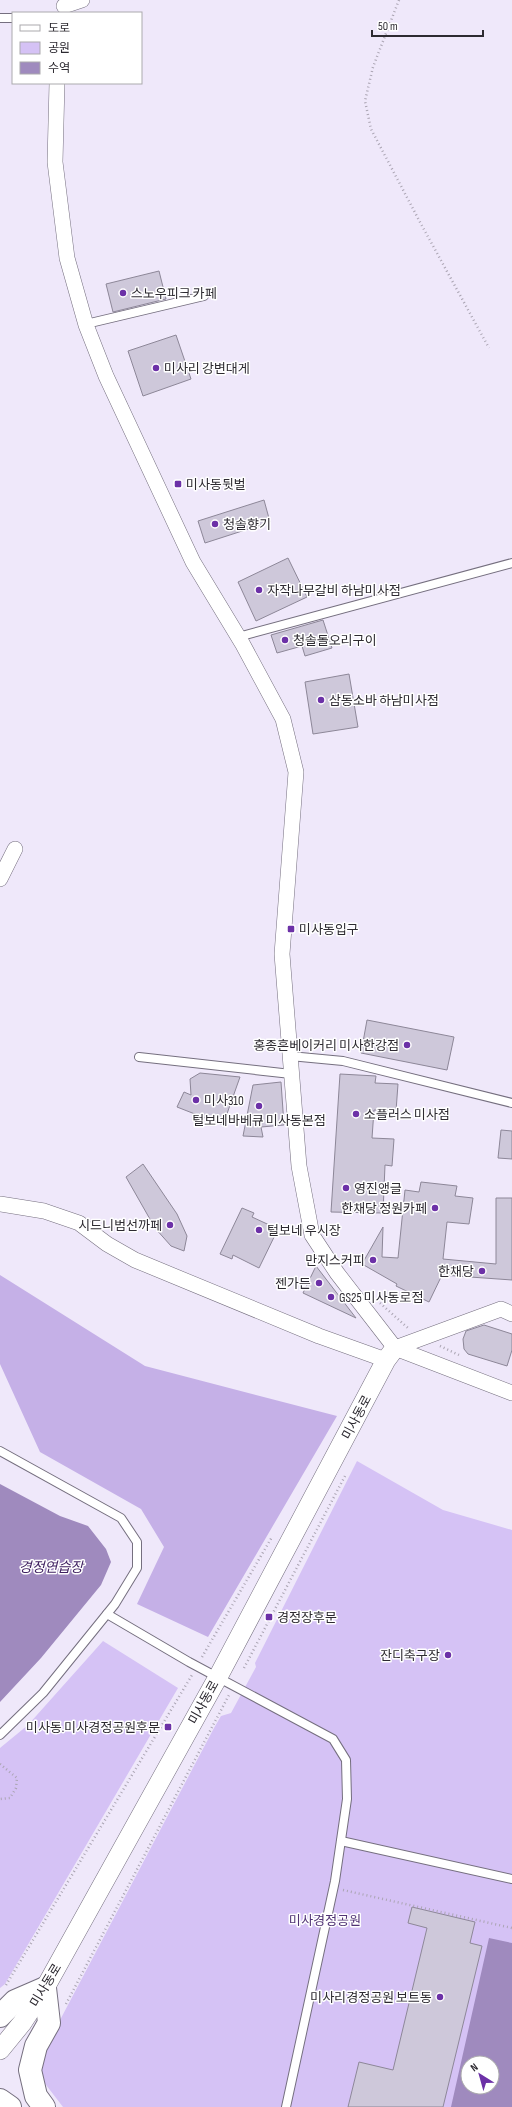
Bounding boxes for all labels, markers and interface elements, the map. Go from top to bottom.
legend [12,12,142,84]
scale bar [372,12,483,38]
text: 50 m [378,19,398,34]
text: 도로 [48,21,70,36]
text: 공원 [48,41,70,56]
text: 수역 [48,61,70,76]
place label: 스노우피크 카페 [131,286,217,302]
marker: 스노우피크 카페 [118,288,128,298]
place label: 미사리 강변대게 [164,361,250,377]
marker: 미사리 강변대게 [151,363,161,373]
place label: 미사동뒷벌 [186,477,246,493]
marker: 미사동뒷벌 [173,479,183,489]
place label: 청솔향기 [223,517,271,533]
marker: 청솔향기 [210,519,220,529]
place label: 자작나무갈비 하남미사점 [267,583,401,599]
marker: 자작나무갈비 하남미사점 [254,585,264,595]
place label: 청솔돌오리구이 [293,633,377,649]
marker: 청솔돌오리구이 [280,635,290,645]
place label: 삼동소바 하남미사점 [329,693,439,709]
marker: 삼동소바 하남미사점 [316,695,326,705]
place label: 미사동입구 [299,922,359,938]
marker: 미사동입구 [286,924,296,934]
place label: 홍종흔베이커리 미사한강점 [253,1038,399,1054]
marker: 홍종흔베이커리 미사한강점 [402,1040,412,1050]
place label: 미사310 [204,1093,244,1109]
marker: 미사310 [191,1095,201,1105]
marker: 털보네바베큐 미사동본점 [254,1101,264,1111]
place label: 소플러스 미사점 [364,1107,450,1123]
marker: 소플러스 미사점 [351,1109,361,1119]
place label: 털보네바베큐 미사동본점 [192,1113,326,1129]
place label: 영진앵글 [354,1181,402,1197]
marker: 영진앵글 [341,1183,351,1193]
place label: 한채당 정원카페 [341,1201,427,1217]
marker: 한채당 정원카페 [430,1203,440,1213]
place label: 시드니범선까페 [78,1218,162,1234]
marker: 시드니범선까페 [165,1220,175,1230]
place label: 털보네 우시장 [267,1223,341,1239]
marker: 털보네 우시장 [254,1225,264,1235]
place label: 만지스커피 [305,1253,365,1269]
marker: 만지스커피 [368,1255,378,1265]
place label: 한채당 [438,1264,474,1280]
marker: 한채당 [477,1266,487,1276]
place label: 젠가든 [275,1276,311,1292]
marker: 젠가든 [314,1278,324,1288]
place label: GS25 미사동로점 [339,1290,423,1306]
marker: GS25 미사동로점 [326,1292,336,1302]
street label: 미사동로 [339,1393,375,1442]
water label: 경정연습장 [19,1559,85,1576]
place label: 경정장후문 [277,1610,337,1626]
marker: 경정장후문 [264,1612,274,1622]
place label: 잔디축구장 [380,1648,440,1664]
marker: 잔디축구장 [443,1650,453,1660]
street label: 미사동로 [185,1678,222,1727]
place label: 미사동.미사경정공원후문 [26,1720,160,1736]
marker: 미사동.미사경정공원후문 [163,1722,173,1732]
park label: 미사경정공원 [289,1913,361,1929]
street label: 미사동로 [27,1961,65,2010]
place label: 미사리경정공원 보트동 [310,1990,432,2006]
marker: 미사리경정공원 보트동 [435,1992,445,2002]
north arrow [460,2055,500,2095]
text: N [468,2060,481,2074]

